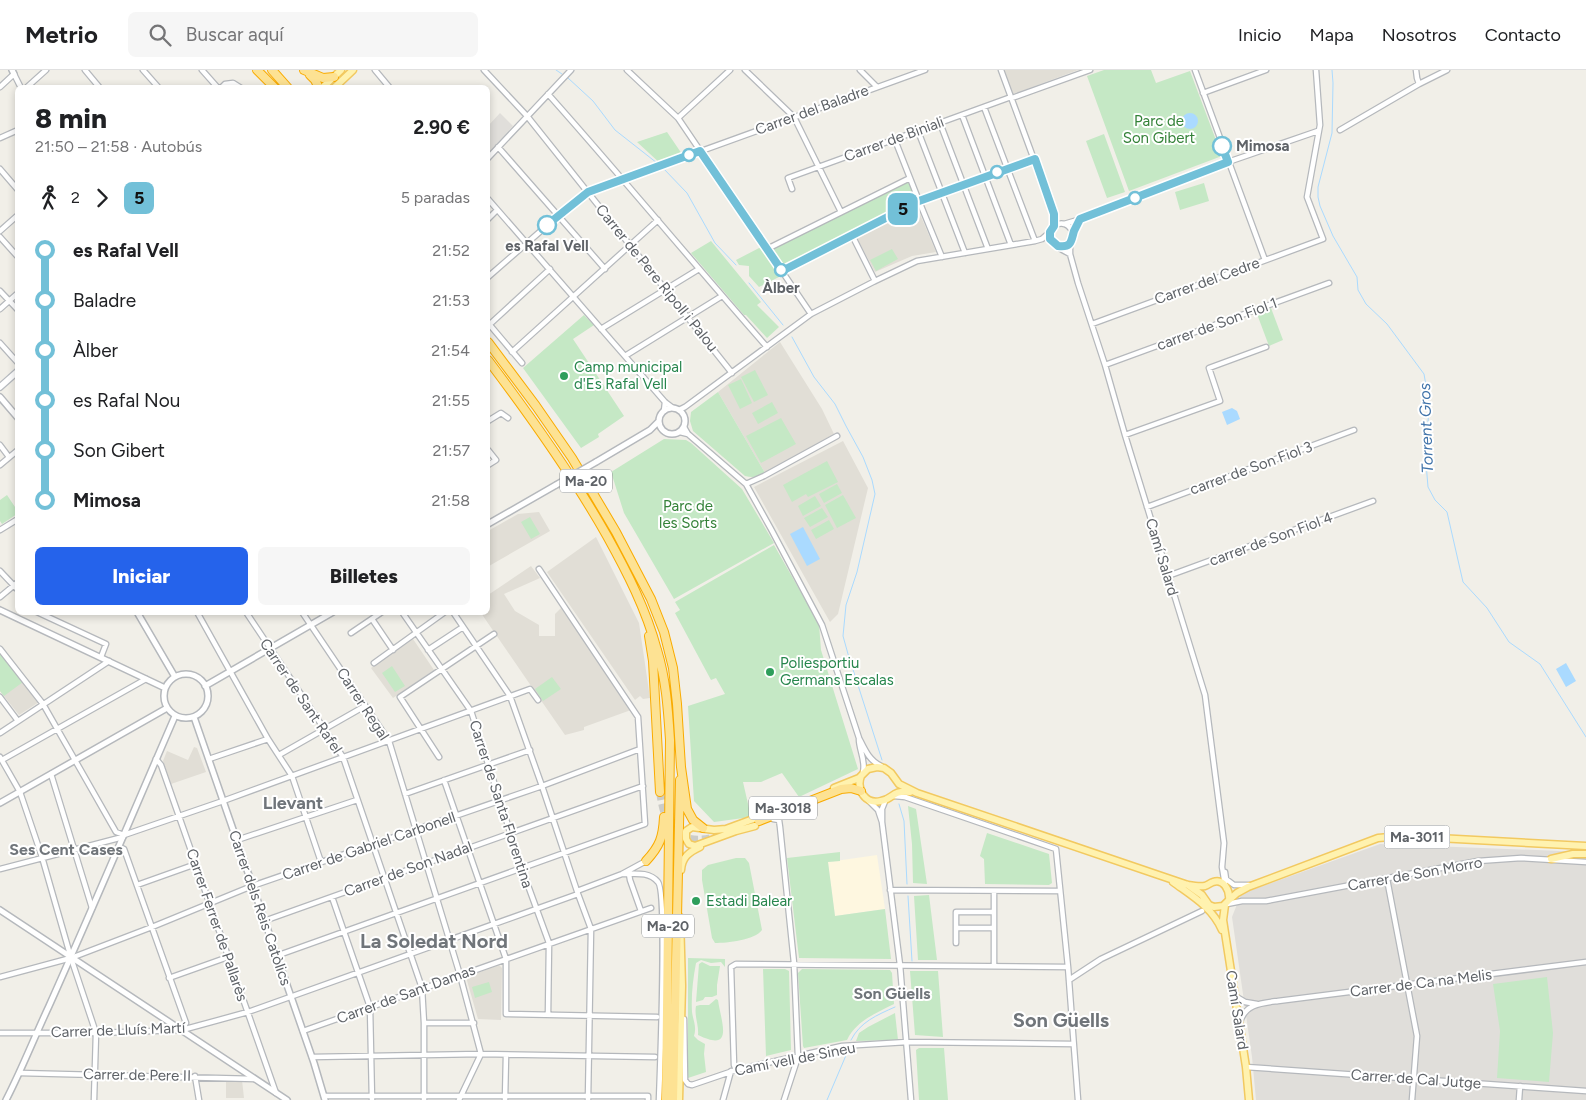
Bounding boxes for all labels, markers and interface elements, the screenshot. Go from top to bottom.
search box [128,12,478,57]
text: Metrio [25,20,98,49]
icon: search [146,21,174,49]
text: Buscar aquí [186,23,284,46]
text: Inicio [1238,24,1282,46]
text: Mapa [1310,24,1354,46]
text: Nosotros [1382,24,1457,46]
text: Contacto [1485,24,1561,46]
street label: Carrer del Baladre [753,81,871,139]
text: 8 min [35,101,107,135]
park label: Parc de Son Gibert [1123,112,1196,147]
street label: Carrer de Biniali [841,113,947,165]
text: 2.90 € [413,116,470,139]
marker: Mimosa [1212,136,1232,156]
text: 21:50 – 21:58 · Autobús [35,137,202,156]
place label: Mimosa [1236,137,1290,155]
unlabelled marker [682,148,696,162]
unlabelled marker [990,165,1004,179]
icon: walk [35,184,63,212]
icon: forward [88,184,116,212]
text: 5 [134,187,144,209]
text: 2 [71,188,80,207]
text: 5 paradas [401,188,470,207]
unlabelled marker [1128,191,1142,205]
line badge: 5 [887,193,919,225]
text: 5 [898,198,908,220]
street label: Carrer de Pere Ripoll i Palou [592,201,722,355]
marker: es Rafal Vell [537,215,557,235]
place label: es Rafal Vell [505,237,589,255]
text: es Rafal Vell [73,239,179,262]
text: 21:52 [432,241,470,260]
street label: Carrer del Cedre [1152,254,1262,308]
marker: Àlber [774,263,788,277]
place label: Àlber [762,279,800,297]
text: Baladre [73,289,136,312]
text: 21:53 [432,291,470,310]
street label: carrer de Son Fiol 1 [1154,294,1280,354]
text: Àlber [73,339,118,362]
text: 21:54 [431,341,470,360]
place label: Camp municipal d'Es Rafal Vell [574,358,682,393]
marker: Camp municipal d'Es Rafal Vell [558,370,570,382]
water label: Torrent Gros [1415,382,1437,473]
text: es Rafal Nou [73,389,180,412]
text: 21:55 [432,391,470,410]
street label: carrer de Son Fiol 3 [1187,437,1315,499]
text: Son Gibert [73,439,165,462]
text: 21:57 [433,441,470,460]
road number: Ma-20 [560,470,612,492]
text: Mimosa [73,489,141,512]
text: 21:58 [431,491,470,510]
park label: Parc de les Sorts [659,497,717,532]
street label: carrer de Son Fiol 4 [1207,508,1335,570]
street label: Camí Salard [1142,516,1182,598]
button: Iniciar [35,547,248,605]
button: Billetes [258,547,470,605]
street label: Carrer de Sant Rafel [256,635,346,757]
place label: Poliesportiu Germans Escalas [780,654,894,689]
street label: Carrer Regal [333,664,393,744]
marker: Poliesportiu Germans Escalas [764,666,776,678]
street label: Carrer de Santa Florentina [465,718,537,890]
district label: Llevant [263,792,323,814]
road number: Ma-3018 [749,796,817,820]
street label: Carrer de Gabriel Carbonell [280,808,458,884]
road number: Ma-3011 [1384,826,1450,849]
street label: Carrer dels Reis Catòlics [225,828,295,988]
street label: Carrer de Son Nadal [341,837,475,901]
district label: Ses Cent Cases [9,840,123,859]
street label: Carrer Ferrer de Pallarès [182,846,252,1004]
street label: Carrer de Son Morro [1346,853,1484,895]
place label: Estadi Balear [706,892,792,910]
marker: Estadi Balear [690,895,702,907]
road number: Ma-20 [642,914,694,938]
district label: La Soledat Nord [360,929,508,953]
street label: Carrer de Sant Damas [334,961,478,1027]
street label: Carrer de Ca na Melis [1349,965,1493,1001]
street label: Camí Salard [1222,969,1252,1051]
district label: Son Güells [853,984,931,1003]
district label: Son Güells [1013,1008,1109,1032]
street label: Carrer de Lluís Martí [50,1019,187,1041]
street label: Camí vell de Sineu [733,1038,857,1080]
street label: Carrer de Pere II [83,1065,191,1085]
street label: Carrer de Cal Jutge [1350,1065,1482,1093]

